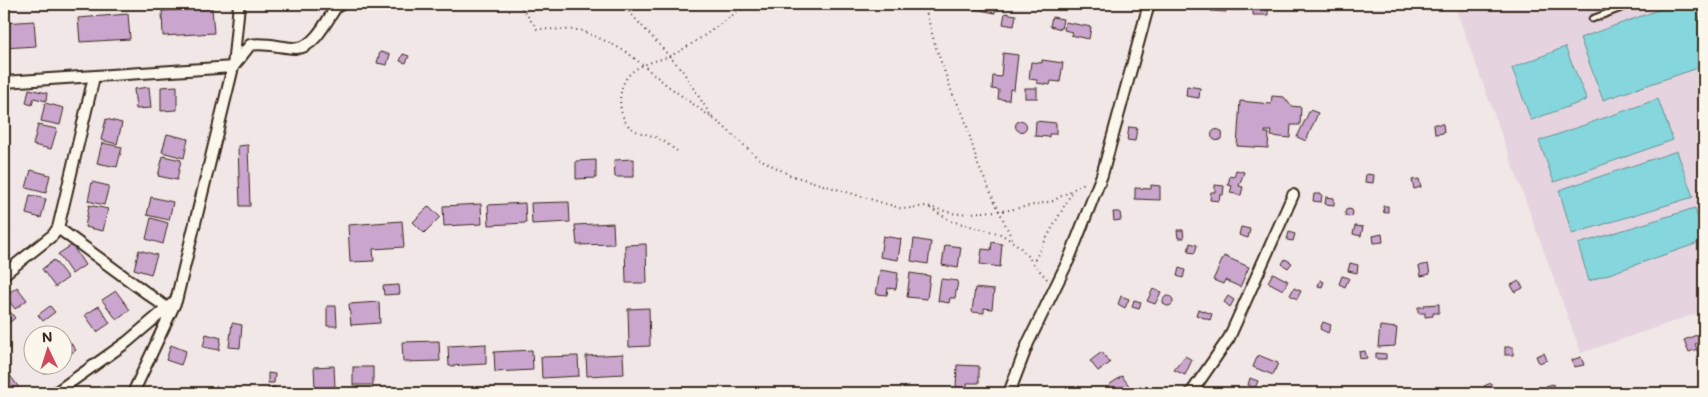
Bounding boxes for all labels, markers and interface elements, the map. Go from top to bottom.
north arrow [22,324,72,374]
text: N [41,327,53,346]

